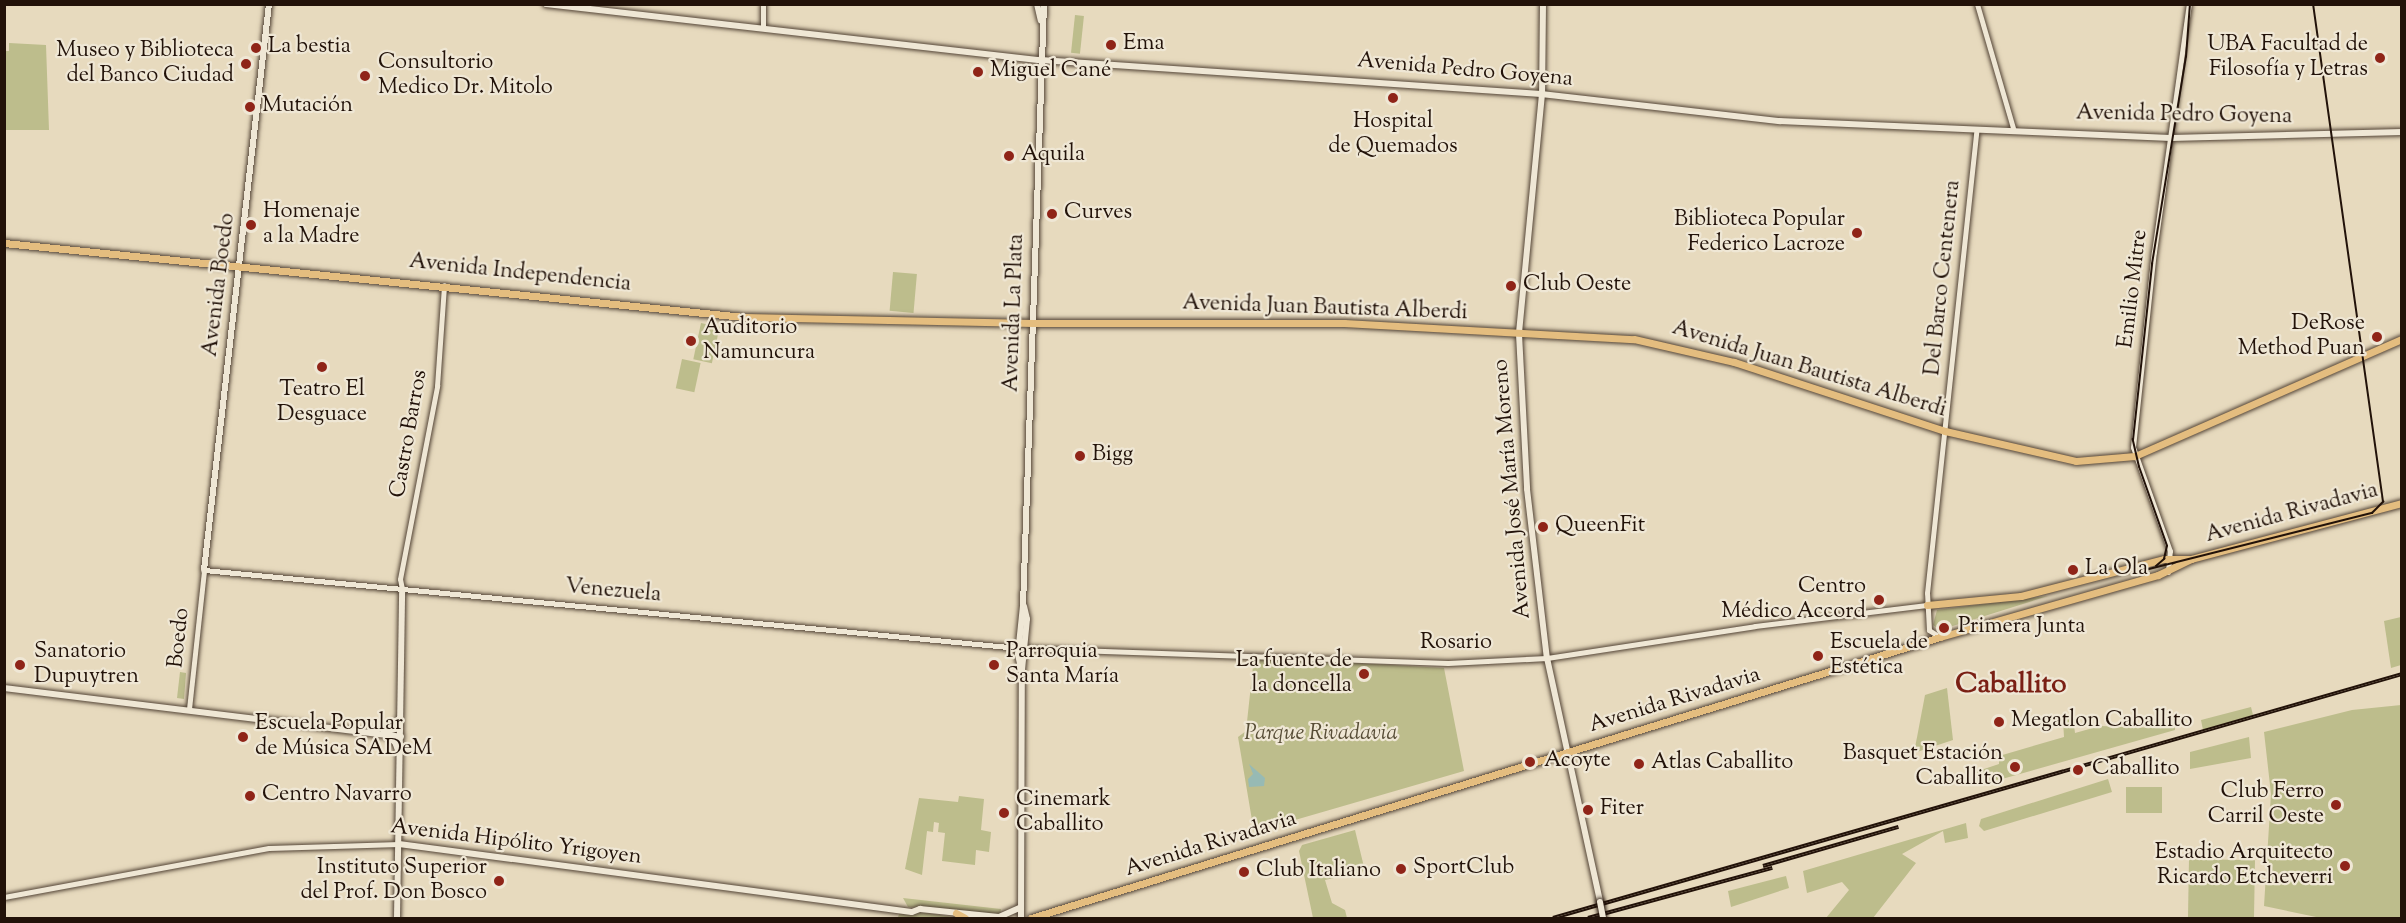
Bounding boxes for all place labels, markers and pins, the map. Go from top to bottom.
place label: Ema [1123,32,1165,58]
place label: UBA Facultad de Filosofía y Letras [2207,32,2368,84]
place label: La bestia [268,35,351,61]
place label: Museo y Biblioteca del Banco Ciudad [56,38,234,90]
marker: Ema [1104,38,1118,52]
marker: La bestia [249,41,263,55]
place label: Consultorio Medico Dr. Mitolo [378,50,553,101]
marker: UBA Facultad de Filosofía y Letras [2373,51,2387,65]
marker: Museo y Biblioteca del Banco Ciudad [239,57,253,71]
place label: Miguel Cané [990,59,1111,85]
marker: Miguel Cané [971,65,985,79]
marker: Consultorio Medico Dr. Mitolo [356,67,374,85]
marker: Hospital de Quemados [1384,89,1402,107]
place label: Mutación [262,94,353,120]
marker: Mutación [243,100,257,114]
place label: Hospital de Quemados [1328,109,1458,160]
place label: Aquila [1021,143,1085,169]
marker: Aquila [1002,149,1016,163]
place label: Homenaje a la Madre [263,199,360,250]
place label: Curves [1064,201,1132,227]
marker: Curves [1045,207,1059,221]
place label: Biblioteca Popular Federico Lacroze [1674,207,1845,258]
marker: Homenaje a la Madre [244,218,258,232]
marker: Biblioteca Popular Federico Lacroze [1850,226,1864,240]
place label: Club Oeste [1523,273,1631,299]
marker: Club Oeste [1504,279,1518,293]
place label: DeRose Method Puan [2238,311,2365,362]
place label: Auditorio Namuncura [703,315,815,366]
marker: DeRose Method Puan [2370,330,2384,344]
marker: Auditorio Namuncura [684,334,698,348]
marker: Teatro El Desguace [315,360,329,374]
place label: Teatro El Desguace [277,377,367,428]
place label: Bigg [1092,443,1133,469]
marker: Bigg [1073,449,1087,463]
place label: QueenFit [1555,514,1645,540]
marker: QueenFit [1536,520,1550,534]
place label: La Ola [2085,557,2148,583]
marker: La Ola [2066,563,2080,577]
place label: Centro Médico Accord [1721,574,1866,626]
marker: Centro Médico Accord [1870,591,1888,609]
place label: Primera Junta [1958,615,2085,641]
marker: Primera Junta [1935,619,1953,637]
place label: Escuela de Estética [1830,630,1928,682]
place label: Sanatorio Dupuytren [34,639,139,690]
place label: Parroquia Santa María [1006,639,1119,690]
place label: La fuente de la doncella [1236,648,1352,700]
marker: Escuela de Estética [1811,649,1825,663]
marker: Sanatorio Dupuytren [11,656,29,674]
marker: Parroquia Santa María [987,658,1001,672]
marker: La fuente de la doncella [1357,667,1371,681]
place label: Megatlon Caballito [2011,709,2192,735]
place label: Escuela Popular de Música SADeM [255,711,432,762]
marker: Megatlon Caballito [1992,715,2006,729]
marker: Escuela Popular de Música SADeM [236,730,250,744]
place label: Basquet Estación Caballito [1843,741,2003,792]
place label: Acoyte [1544,749,1611,775]
place label: Atlas Caballito [1651,751,1793,777]
marker: Acoyte [1521,753,1539,771]
marker: Atlas Caballito [1632,757,1646,771]
place label: Caballito [2092,757,2179,783]
marker: Basquet Estación Caballito [2008,760,2022,774]
marker: Caballito [2069,761,2087,779]
place label: Club Ferro Carril Oeste [2208,779,2324,830]
place label: Centro Navarro [262,783,412,809]
place label: Cinemark Caballito [1016,787,1111,838]
marker: Centro Navarro [243,789,257,803]
place label: Fiter [1600,797,1644,823]
marker: Club Ferro Carril Oeste [2329,798,2343,812]
marker: Fiter [1581,803,1595,817]
marker: Cinemark Caballito [997,806,1011,820]
place label: Estadio Arquitecto Ricardo Etcheverri [2155,840,2333,891]
place label: Instituto Superior del Prof. Don Bosco [300,855,487,906]
place label: SportClub [1413,856,1514,882]
place label: Club Italiano [1256,859,1381,885]
marker: Estadio Arquitecto Ricardo Etcheverri [2338,859,2352,873]
marker: SportClub [1394,862,1408,876]
marker: Club Italiano [1237,865,1251,879]
marker: Instituto Superior del Prof. Don Bosco [492,874,506,888]

